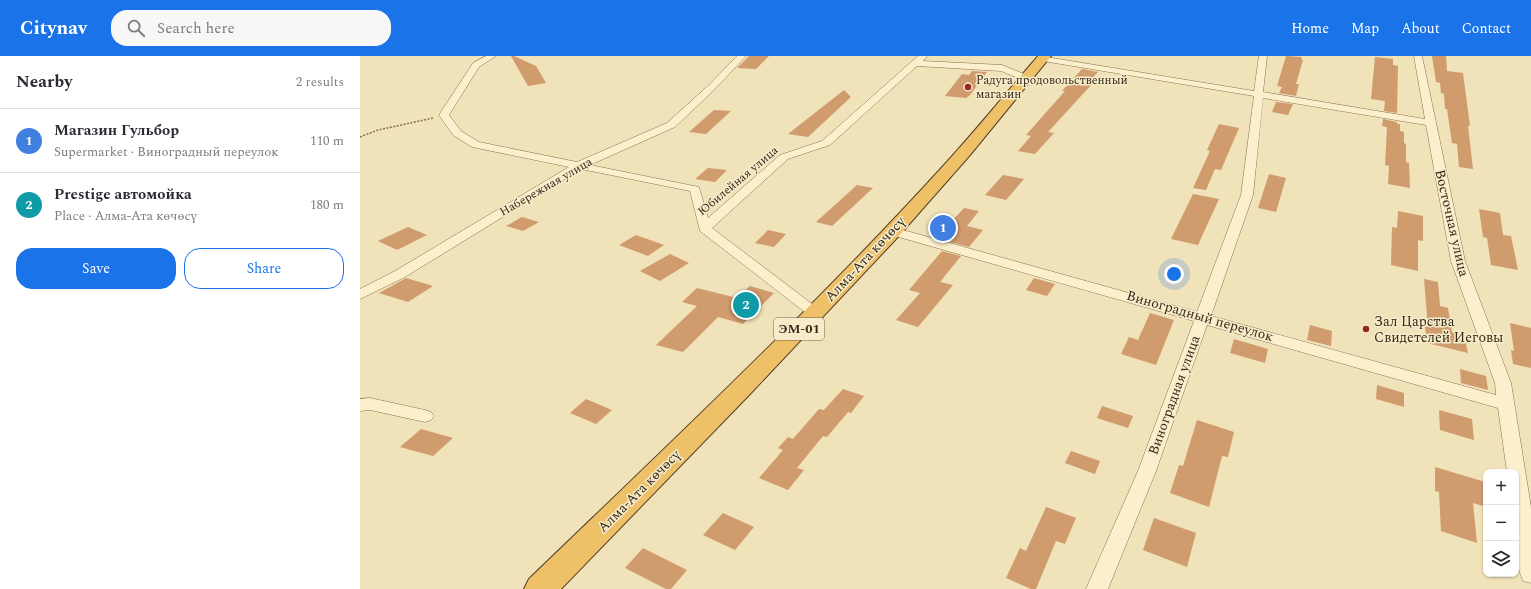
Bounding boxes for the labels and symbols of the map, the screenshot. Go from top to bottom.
place label: Радуга продовольственный магазин [976,71,1128,104]
marker: Радуга продовольственный магазин [963,82,973,92]
street label: Юбилейная улица [693,141,783,221]
street label: Набережная улица [496,153,596,221]
street label: Восточная улица [1429,167,1475,279]
street label: Алма-Ата көчөсү [820,211,911,306]
pin: 1 [930,213,956,243]
your location [1164,264,1184,284]
street label: Виноградный переулок [1124,285,1276,347]
pin: 2 [733,290,759,320]
place label: Зал Царства Свидетелей Иеговы [1374,311,1503,348]
road number: ЭМ-01 [774,318,824,340]
marker: Зал Царства Свидетелей Иеговы [1361,324,1371,334]
street label: Виноградная улица [1143,332,1205,458]
street label: Алма-Ата көчөсү [593,444,686,537]

